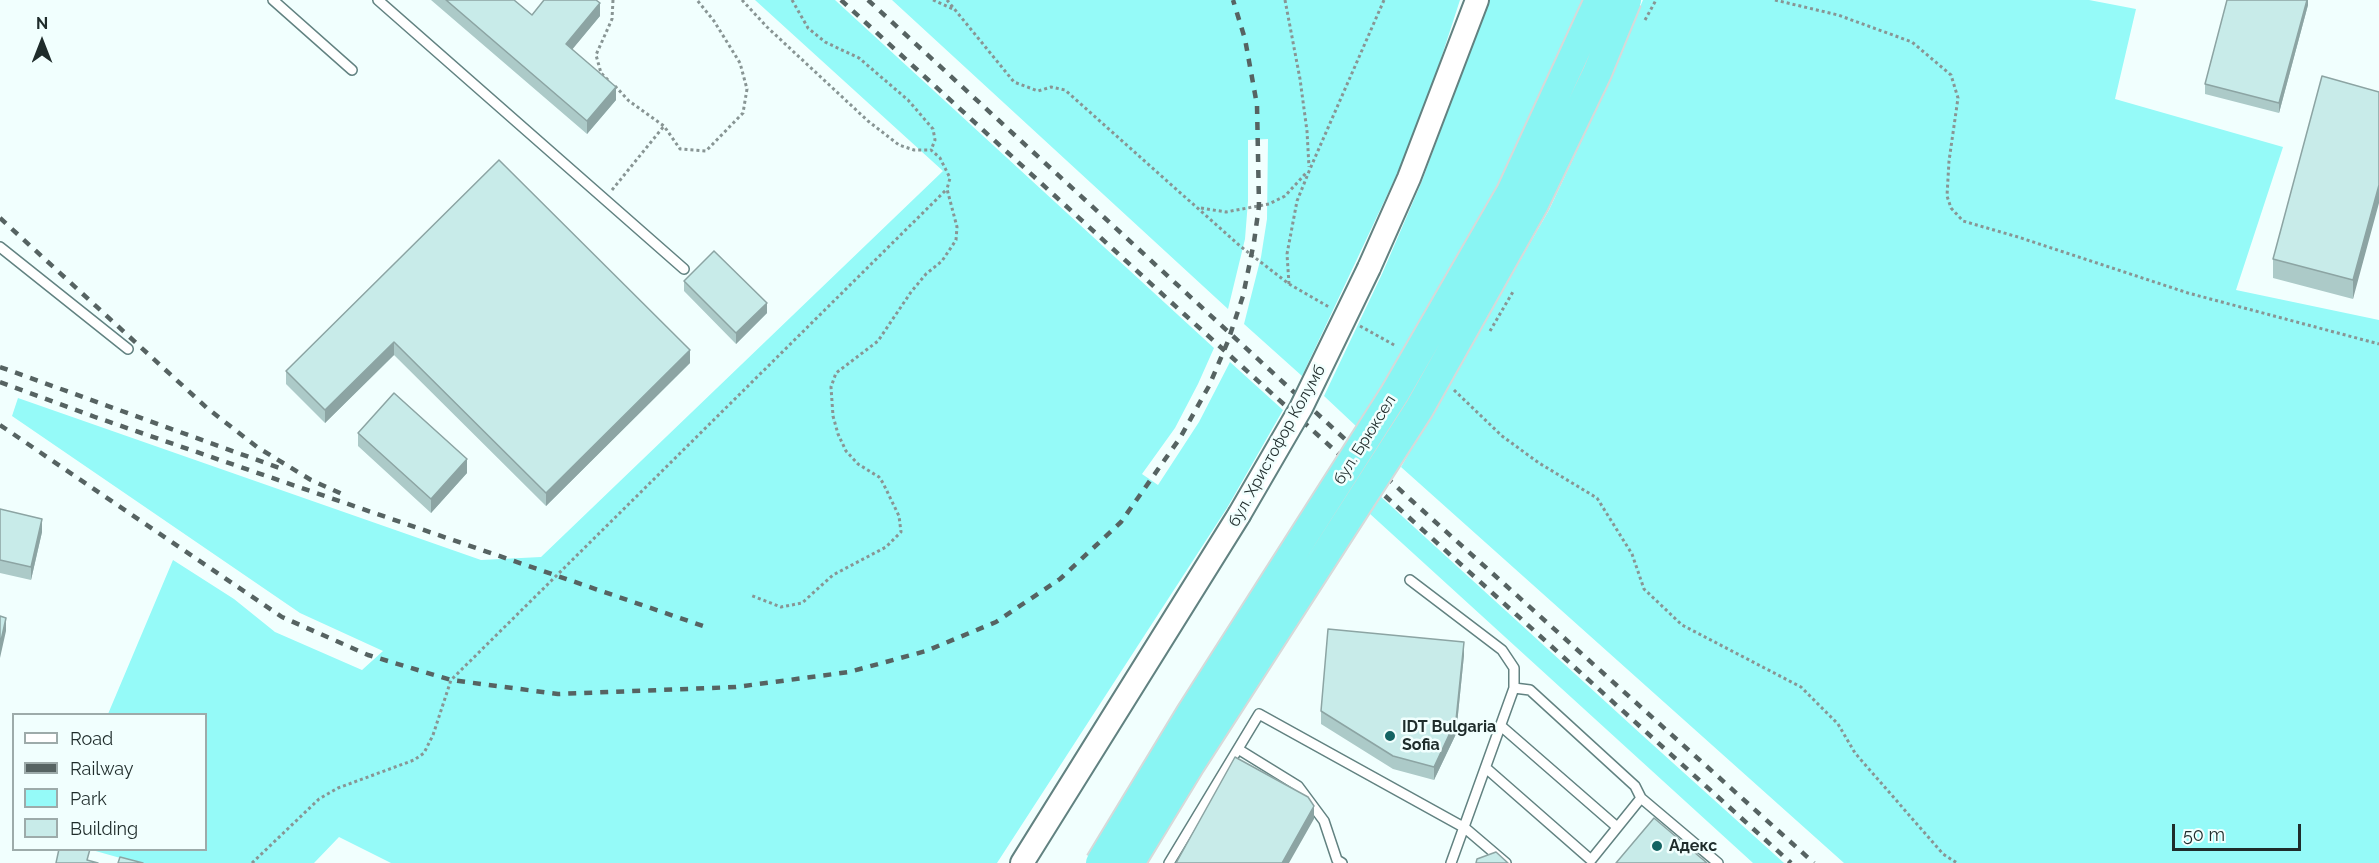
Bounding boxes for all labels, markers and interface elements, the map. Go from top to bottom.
north arrow [12,12,72,72]
text: N [36,14,48,33]
street label: бул. Христофор Колумб [1224,362,1330,530]
street label: бул. Брюксел [1330,392,1400,488]
legend [12,713,207,851]
place label: IDT Bulgaria Sofia [1402,717,1496,755]
text: Road [70,728,113,749]
marker: IDT Bulgaria Sofia [1383,729,1397,743]
text: Railway [70,758,134,779]
text: Park [70,788,107,809]
scale bar [2175,812,2304,850]
text: Building [70,818,138,839]
text: 50 m [2183,824,2225,845]
place label: Адекс [1669,836,1717,856]
marker: Адекс [1650,839,1664,853]

